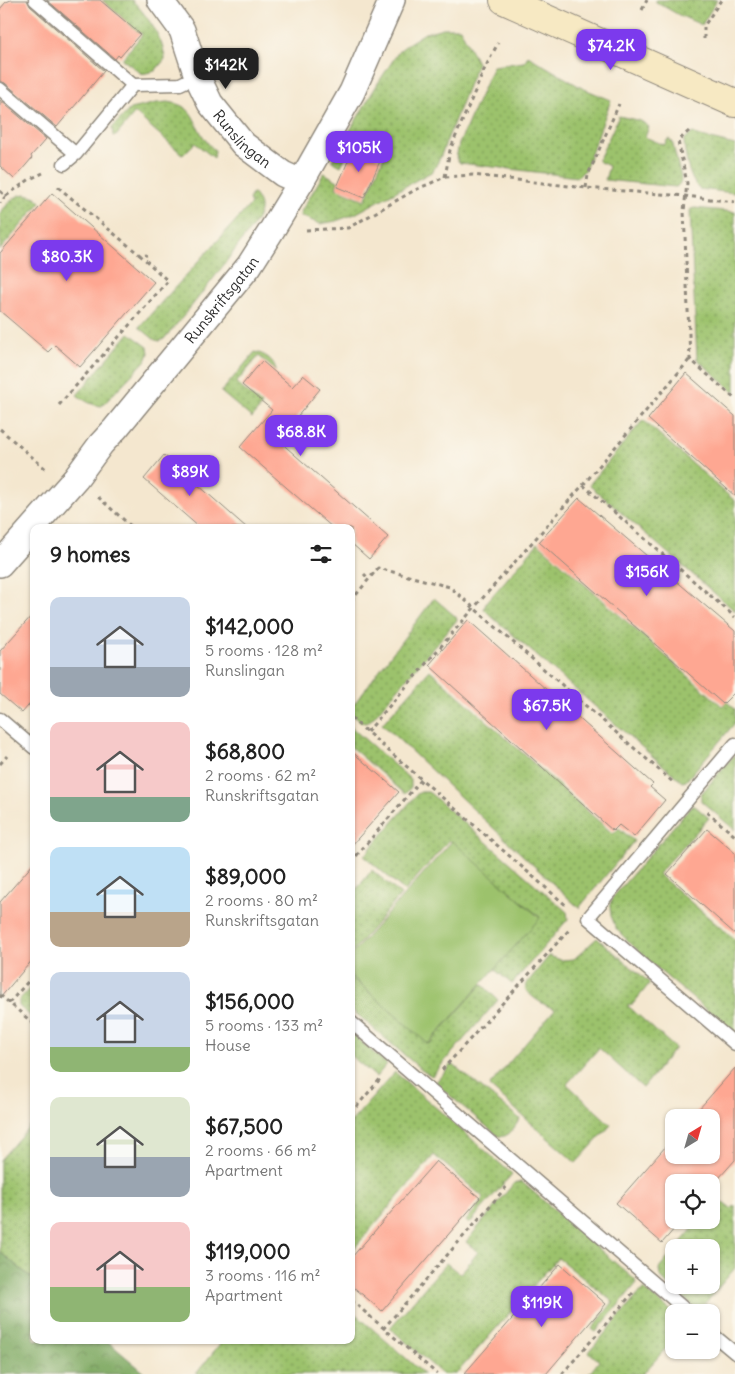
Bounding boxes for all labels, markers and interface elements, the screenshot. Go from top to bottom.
pin: $74.2K [570,28,652,71]
text: $74.2K [587,35,635,55]
pin: $142K [191,48,261,90]
text: $142K [205,54,247,74]
street label: Runslingan [210,106,276,172]
pin: $105K [324,130,394,173]
text: $105K [337,137,381,157]
pin: $80.3K [26,240,108,282]
text: $80.3K [42,246,92,266]
street label: Runskriftsgatan [180,252,263,347]
pin: $68.8K [260,414,342,457]
text: $68.8K [276,421,326,441]
pin: $89K [160,454,220,497]
text: $89K [171,461,209,481]
icon: filters [307,540,335,568]
text: 9 homes [50,541,130,568]
pin: $156K [612,554,682,597]
text: $156K [625,561,669,581]
text: $142,000 [205,613,294,640]
icon: home [90,617,150,677]
text: 5 rooms · 128 m² [205,640,323,660]
text: Runslingan [205,660,285,680]
pin: $67.5K [506,688,588,731]
text: $67.5K [523,695,571,715]
text: $68,800 [205,738,285,765]
icon: home [90,742,150,802]
text: 2 rooms · 62 m² [205,765,316,785]
text: Runskriftsgatan [205,785,319,805]
text: $89,000 [205,863,286,890]
icon: home [90,867,150,927]
text: 2 rooms · 80 m² [205,890,318,910]
text: Runskriftsgatan [205,910,319,930]
text: $156,000 [205,988,295,1015]
icon: home [90,992,150,1052]
text: 5 rooms · 133 m² [205,1015,323,1035]
text: House [205,1035,251,1055]
north arrow [665,1109,720,1164]
map controls [665,1109,720,1359]
text: $67,500 [205,1113,283,1140]
icon: home [90,1117,150,1177]
text: 2 rooms · 66 m² [205,1140,317,1160]
text: Apartment [205,1160,283,1180]
button: locate [665,1174,720,1229]
text: $119,000 [205,1238,290,1265]
button: + [665,1239,720,1294]
icon: home [90,1242,150,1302]
text: 3 rooms · 116 m² [205,1265,321,1285]
text: Apartment [205,1285,283,1305]
pin: $119K [507,1286,577,1328]
text: $119K [522,1292,562,1312]
button: − [665,1304,720,1359]

